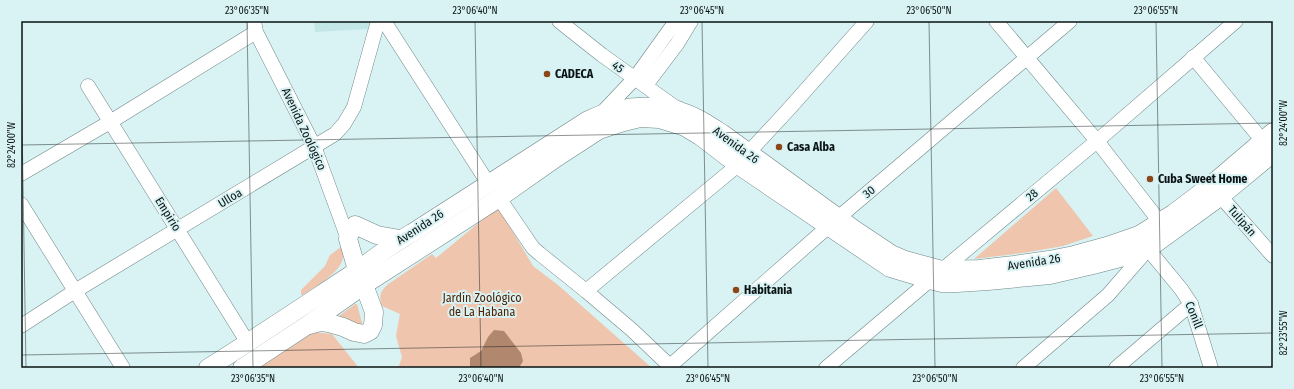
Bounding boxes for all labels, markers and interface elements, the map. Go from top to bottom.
text: 23°06'35"N [225,5,269,17]
text: 23°06'40"N [453,5,497,17]
text: 23°06'45"N [680,5,724,17]
text: 23°06'50"N [906,5,952,17]
text: 23°06'55"N [1134,5,1178,17]
street label: 45 [609,58,627,76]
place label: CADECA [555,67,594,81]
marker: CADECA [542,69,552,79]
street label: Avenida Zoológico [279,86,329,172]
text: 82°24'00"W [1278,99,1290,146]
text: 82°24'00"W [6,121,18,168]
street label: Avenida 26 [710,124,762,166]
place label: Casa Alba [787,140,835,154]
marker: Casa Alba [774,142,784,152]
place label: Cuba Sweet Home [1158,172,1247,186]
marker: Cuba Sweet Home [1145,174,1155,184]
street label: 30 [860,183,878,201]
street label: Ulloa [215,185,245,211]
street label: 28 [1023,186,1041,204]
street label: Empirio [152,194,184,234]
street label: Tulipán [1225,203,1259,239]
street label: Avenida 26 [394,207,446,247]
street label: Avenida 26 [1007,251,1061,273]
place label: Habitania [744,283,792,297]
marker: Habitania [731,285,741,295]
park label: Jardín Zoológico de La Habana [442,291,522,319]
street label: Conill [1182,299,1206,331]
text: 82°23'55"W [1278,310,1290,356]
text: 23°06'35"N [231,373,275,385]
text: 23°06'40"N [459,373,503,385]
text: 23°06'45"N [686,373,730,385]
text: 23°06'50"N [912,373,958,385]
text: 23°06'55"N [1140,373,1184,385]

